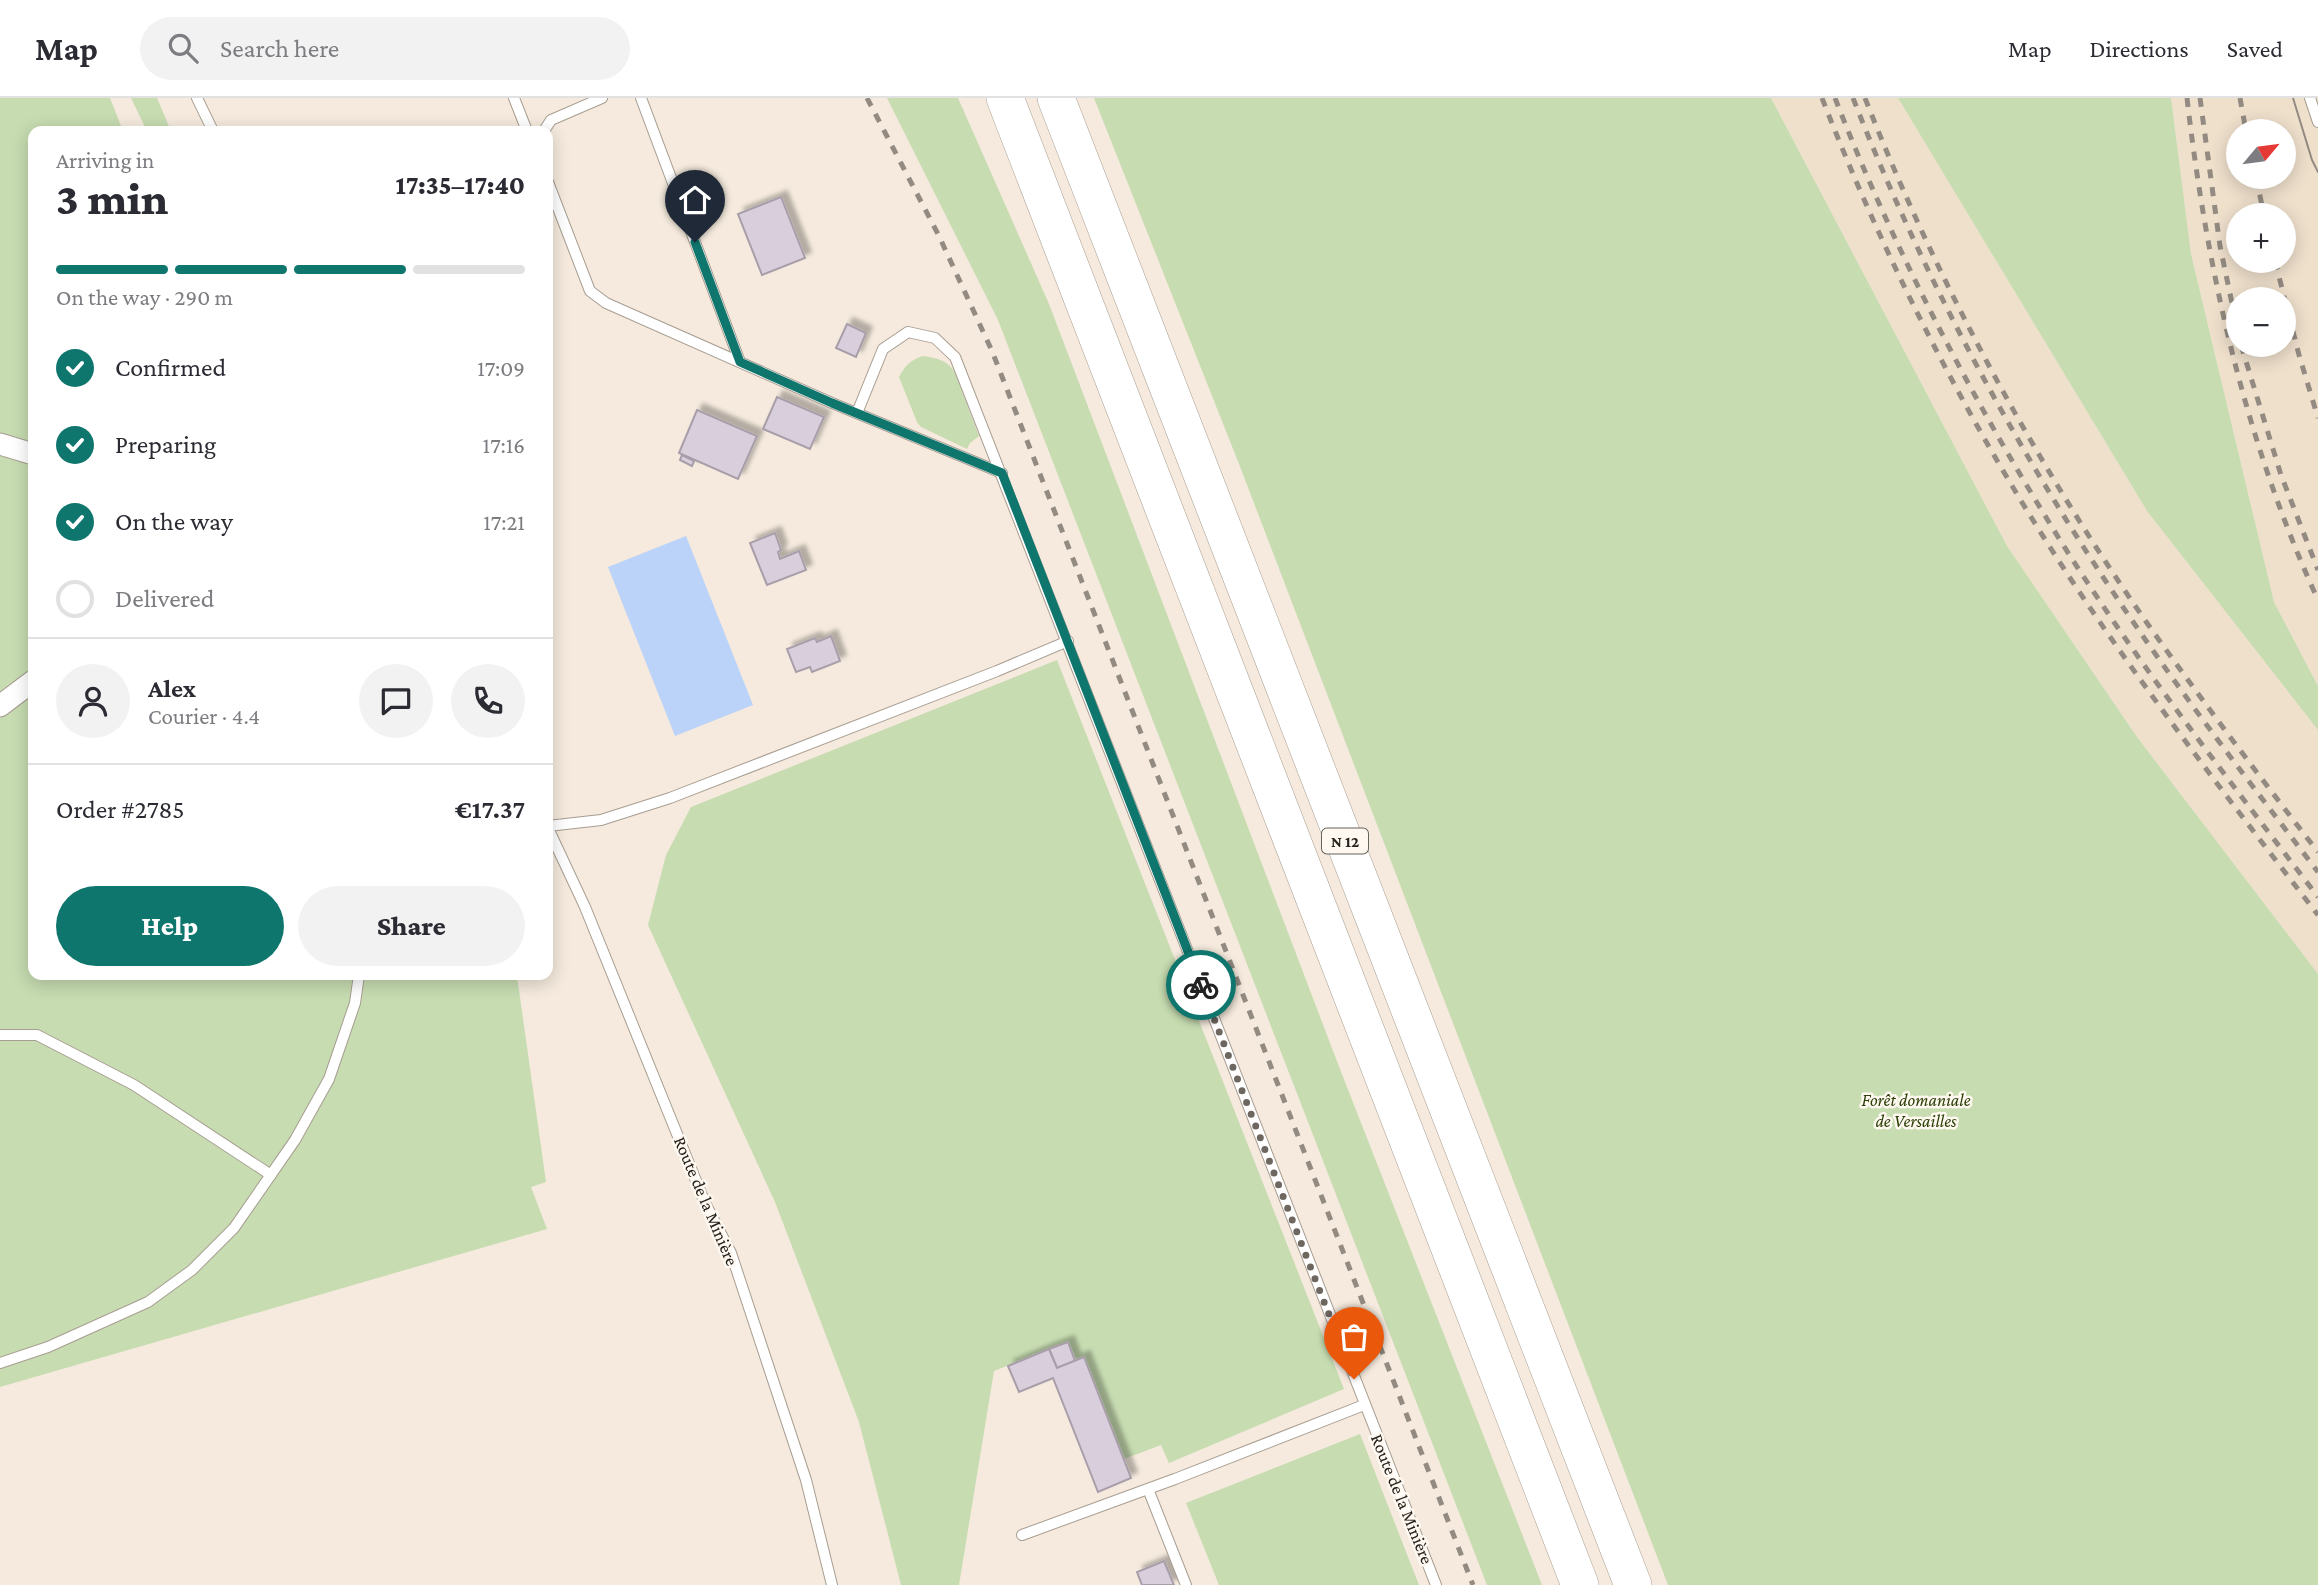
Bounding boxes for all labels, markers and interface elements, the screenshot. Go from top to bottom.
search box [140,17,630,80]
icon: search [164,29,202,67]
text: Map [35,30,98,67]
text: Search here [220,34,339,63]
text: Map [2008,35,2052,62]
text: Directions [2090,35,2189,62]
text: Saved [2227,35,2283,62]
north arrow [2226,119,2296,189]
map controls [2226,119,2296,357]
text: Arriving in [56,147,154,173]
pin [665,170,725,242]
text: 17:35–17:40 [396,171,525,200]
text: 3 min [56,173,168,224]
icon: home [676,181,714,219]
button: + [2226,203,2296,273]
text: On the way · 290 m [56,284,233,310]
button: − [2226,287,2296,357]
icon: check [56,349,94,387]
text: Confirmed [115,353,226,382]
text: 17:09 [477,355,525,381]
icon: check [56,426,94,464]
text: Preparing [115,430,216,459]
text: 17:16 [483,432,525,458]
icon: check [56,503,94,541]
text: On the way [115,507,233,536]
text: 17:21 [483,509,525,535]
text: Delivered [115,584,214,613]
button: person [56,664,130,738]
button: chat [359,664,433,738]
button: phone [451,664,525,738]
text: Alex [148,674,196,703]
text: Courier · 4.4 [148,703,260,729]
text: Order #2785 [56,795,184,824]
text: €17.37 [455,795,525,824]
road number: N 12 [1322,828,1368,854]
button: Help [56,886,284,966]
button: Share [298,886,525,966]
courier [1166,950,1236,1020]
icon: bike [1182,966,1220,1004]
park label: Forêt domaniale de Versailles [1861,1090,1971,1131]
street label: Route de la Minière [670,1133,742,1269]
pin [1324,1307,1384,1379]
icon: bag [1335,1318,1373,1356]
street label: Route de la Minière [1367,1431,1437,1567]

